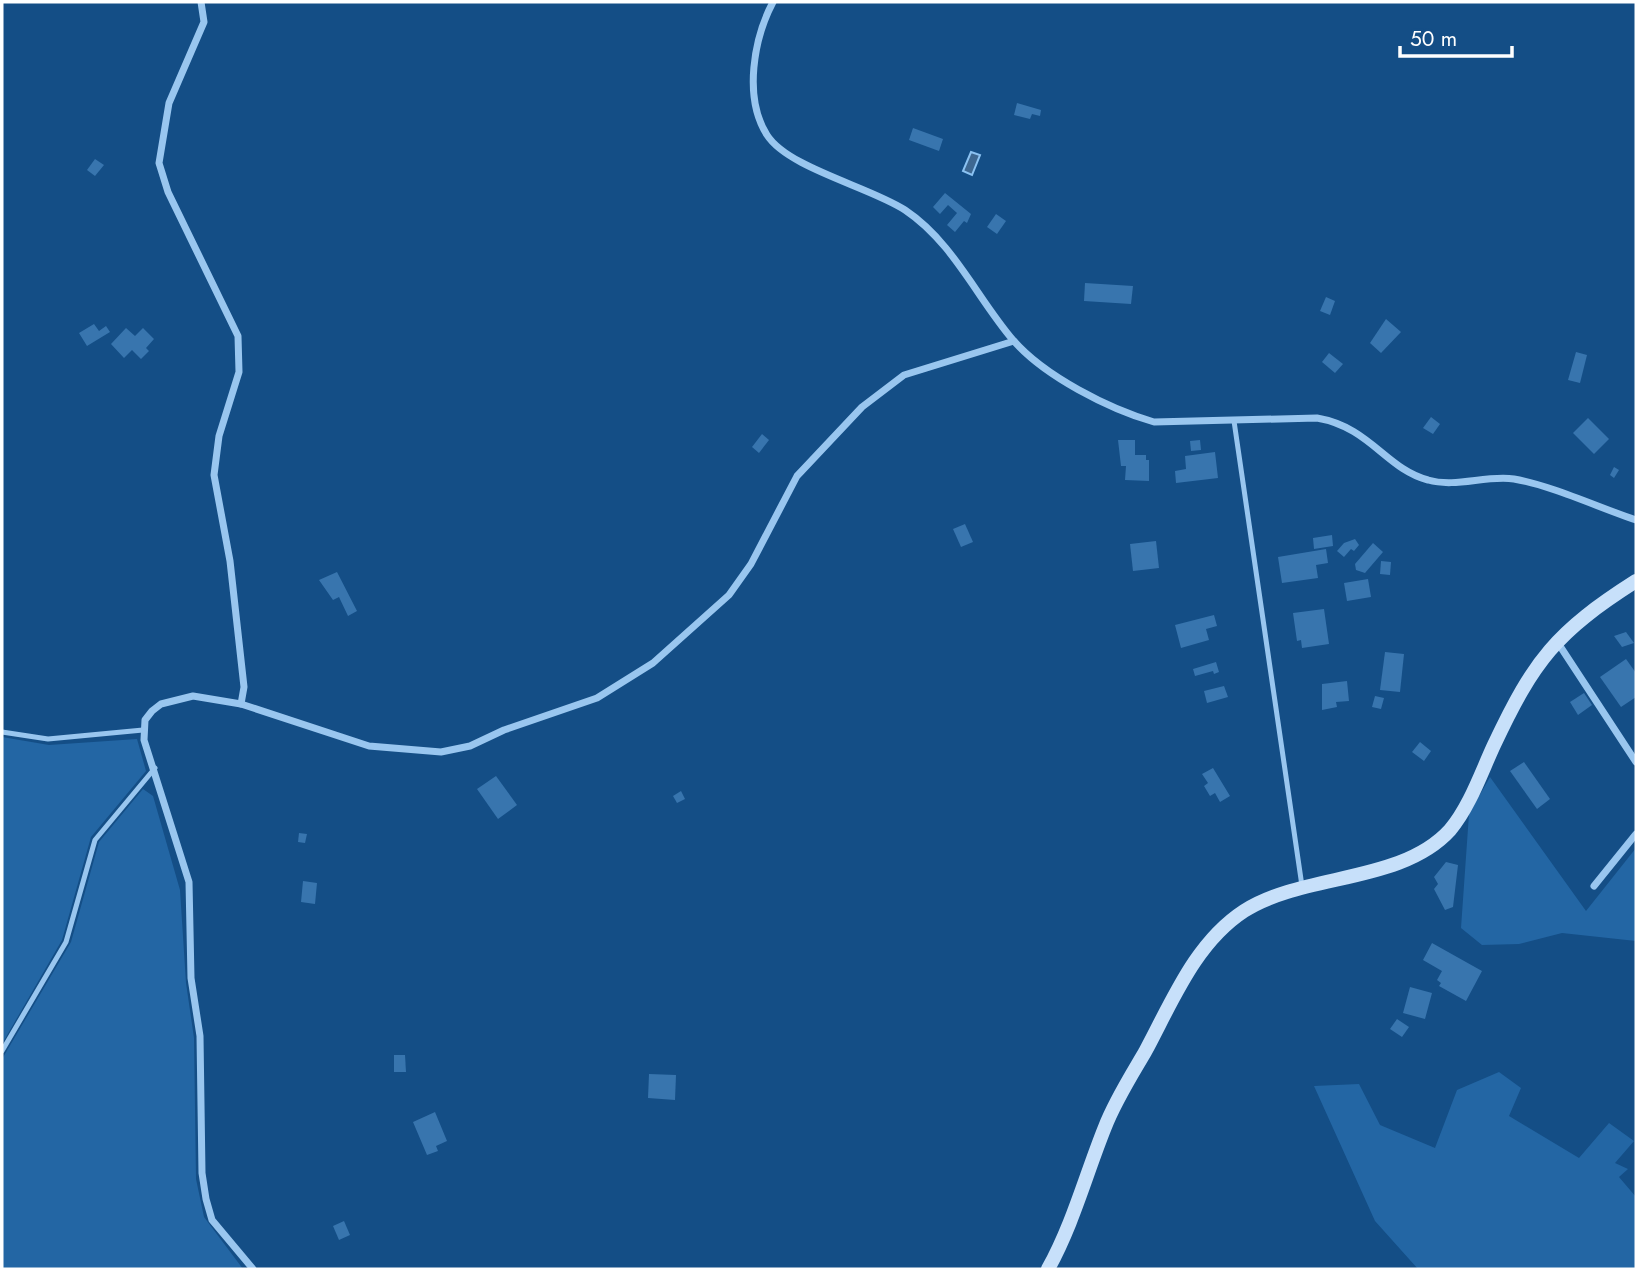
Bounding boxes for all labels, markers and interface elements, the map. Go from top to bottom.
scale bar [1400,14,1512,58]
text: 50 m [1410,24,1457,54]

